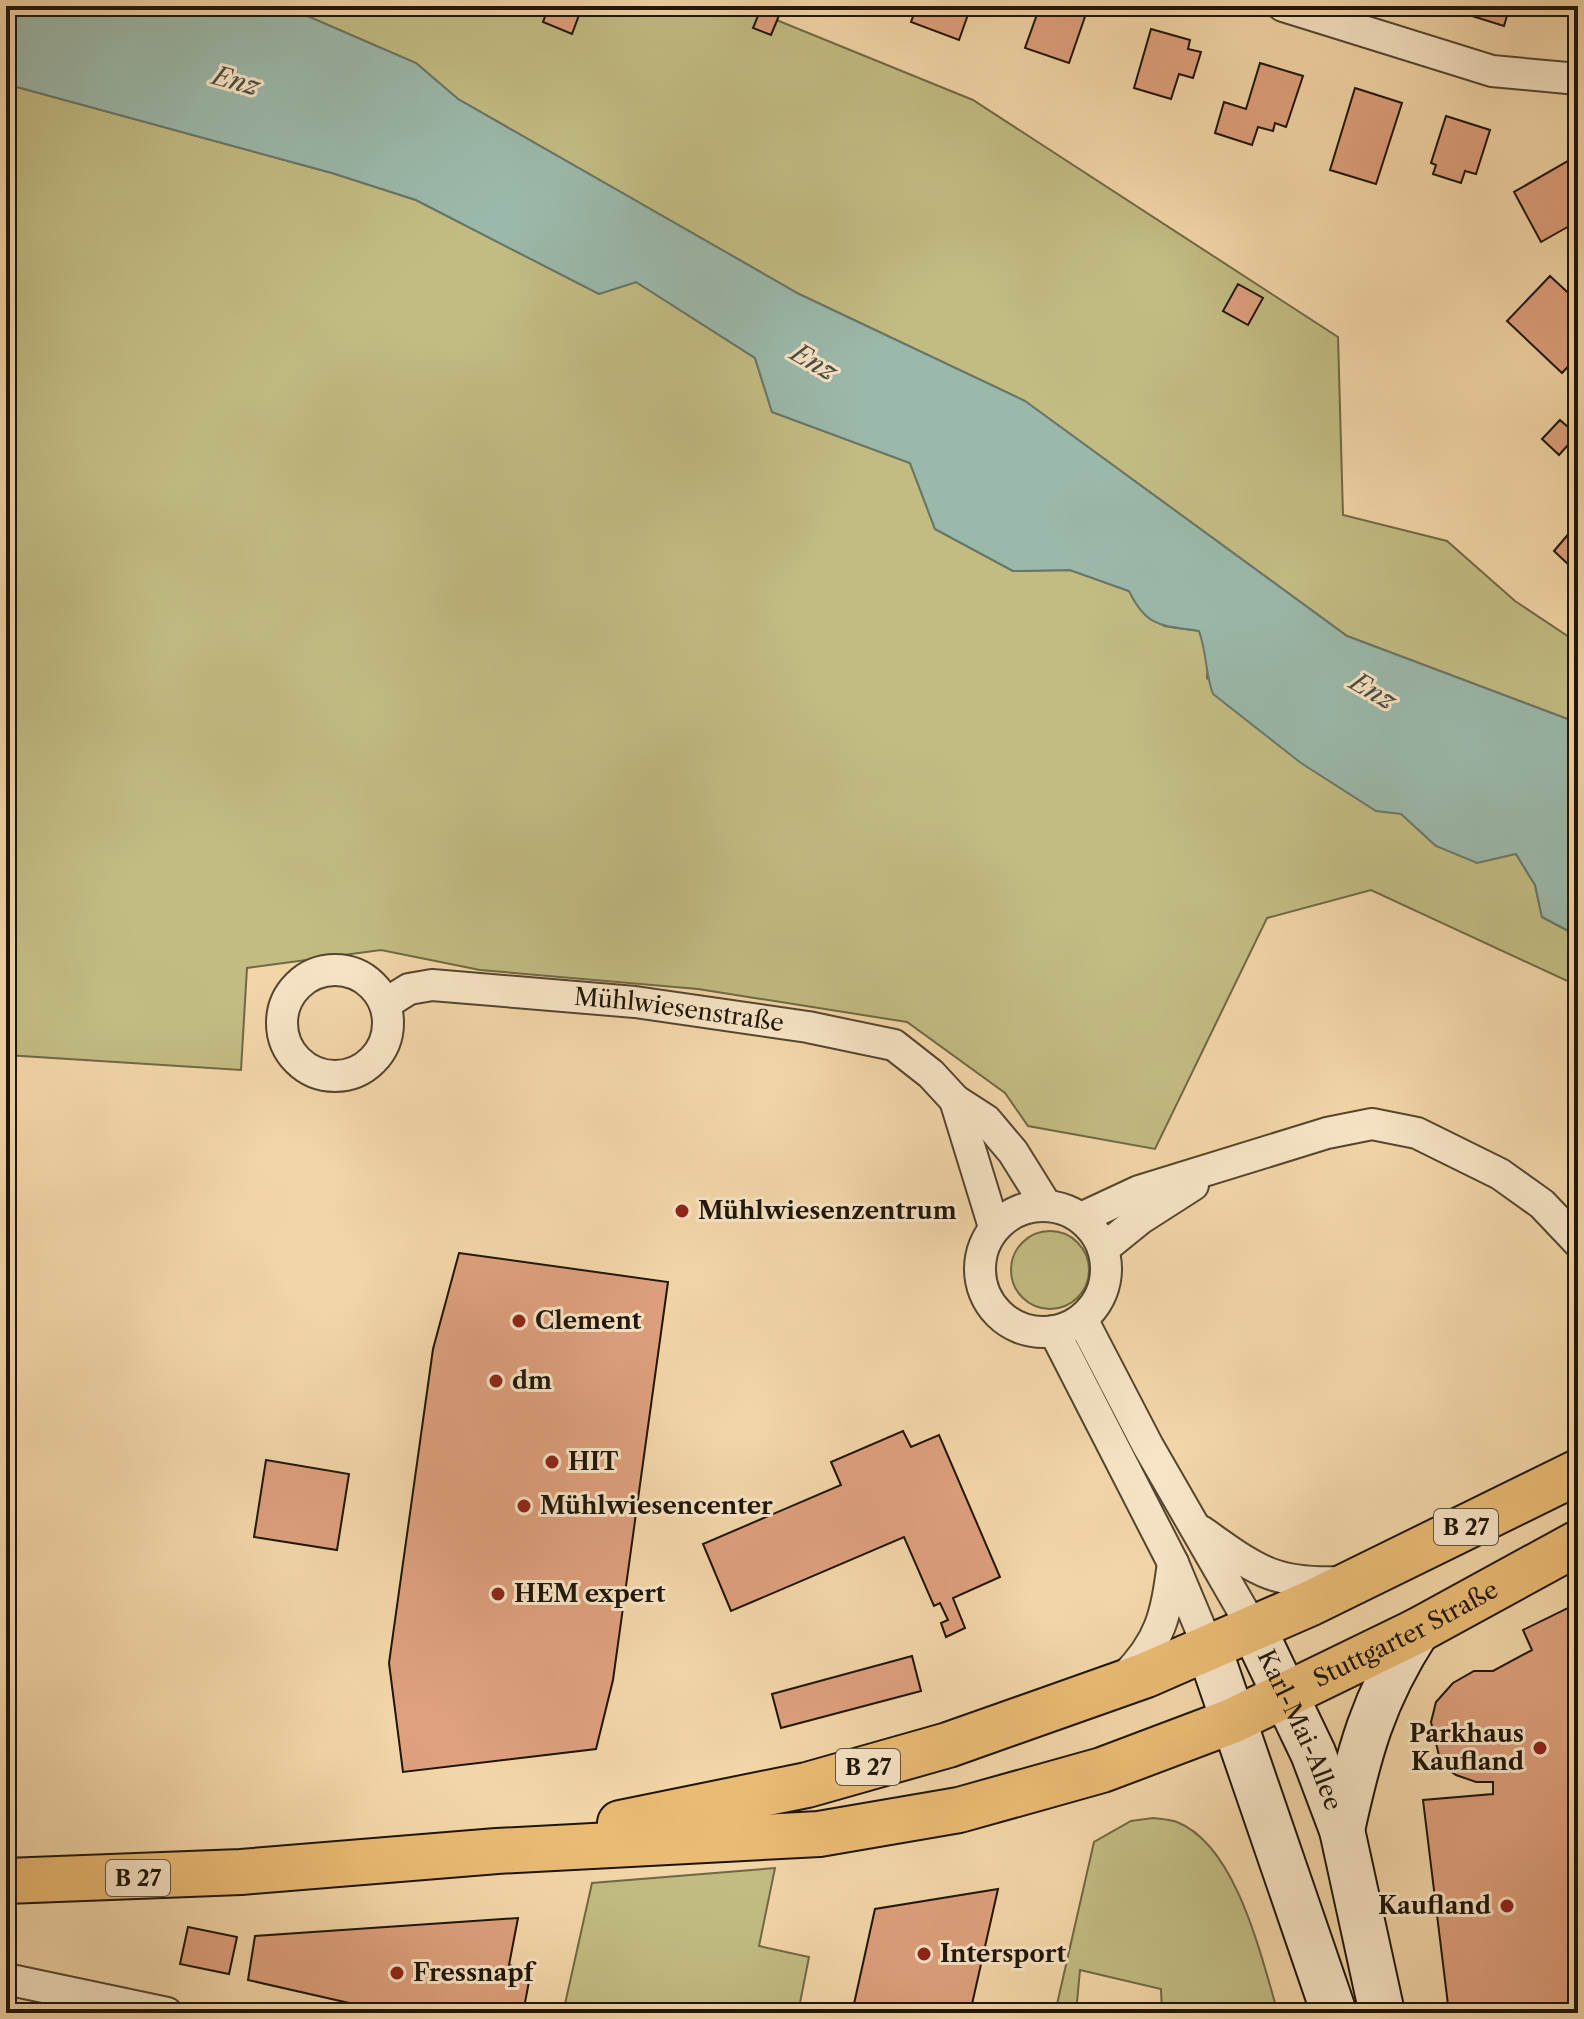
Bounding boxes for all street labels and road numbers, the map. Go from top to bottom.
street label: Mühlwiesenstraße [573,982,786,1037]
road number: B 27 [1434,1509,1498,1545]
street label: Stuttgarter Straße [1308,1575,1503,1693]
street label: Karl-Mai-Allee [1252,1645,1348,1814]
road number: B 27 [836,1749,900,1785]
road number: B 27 [106,1860,170,1896]

